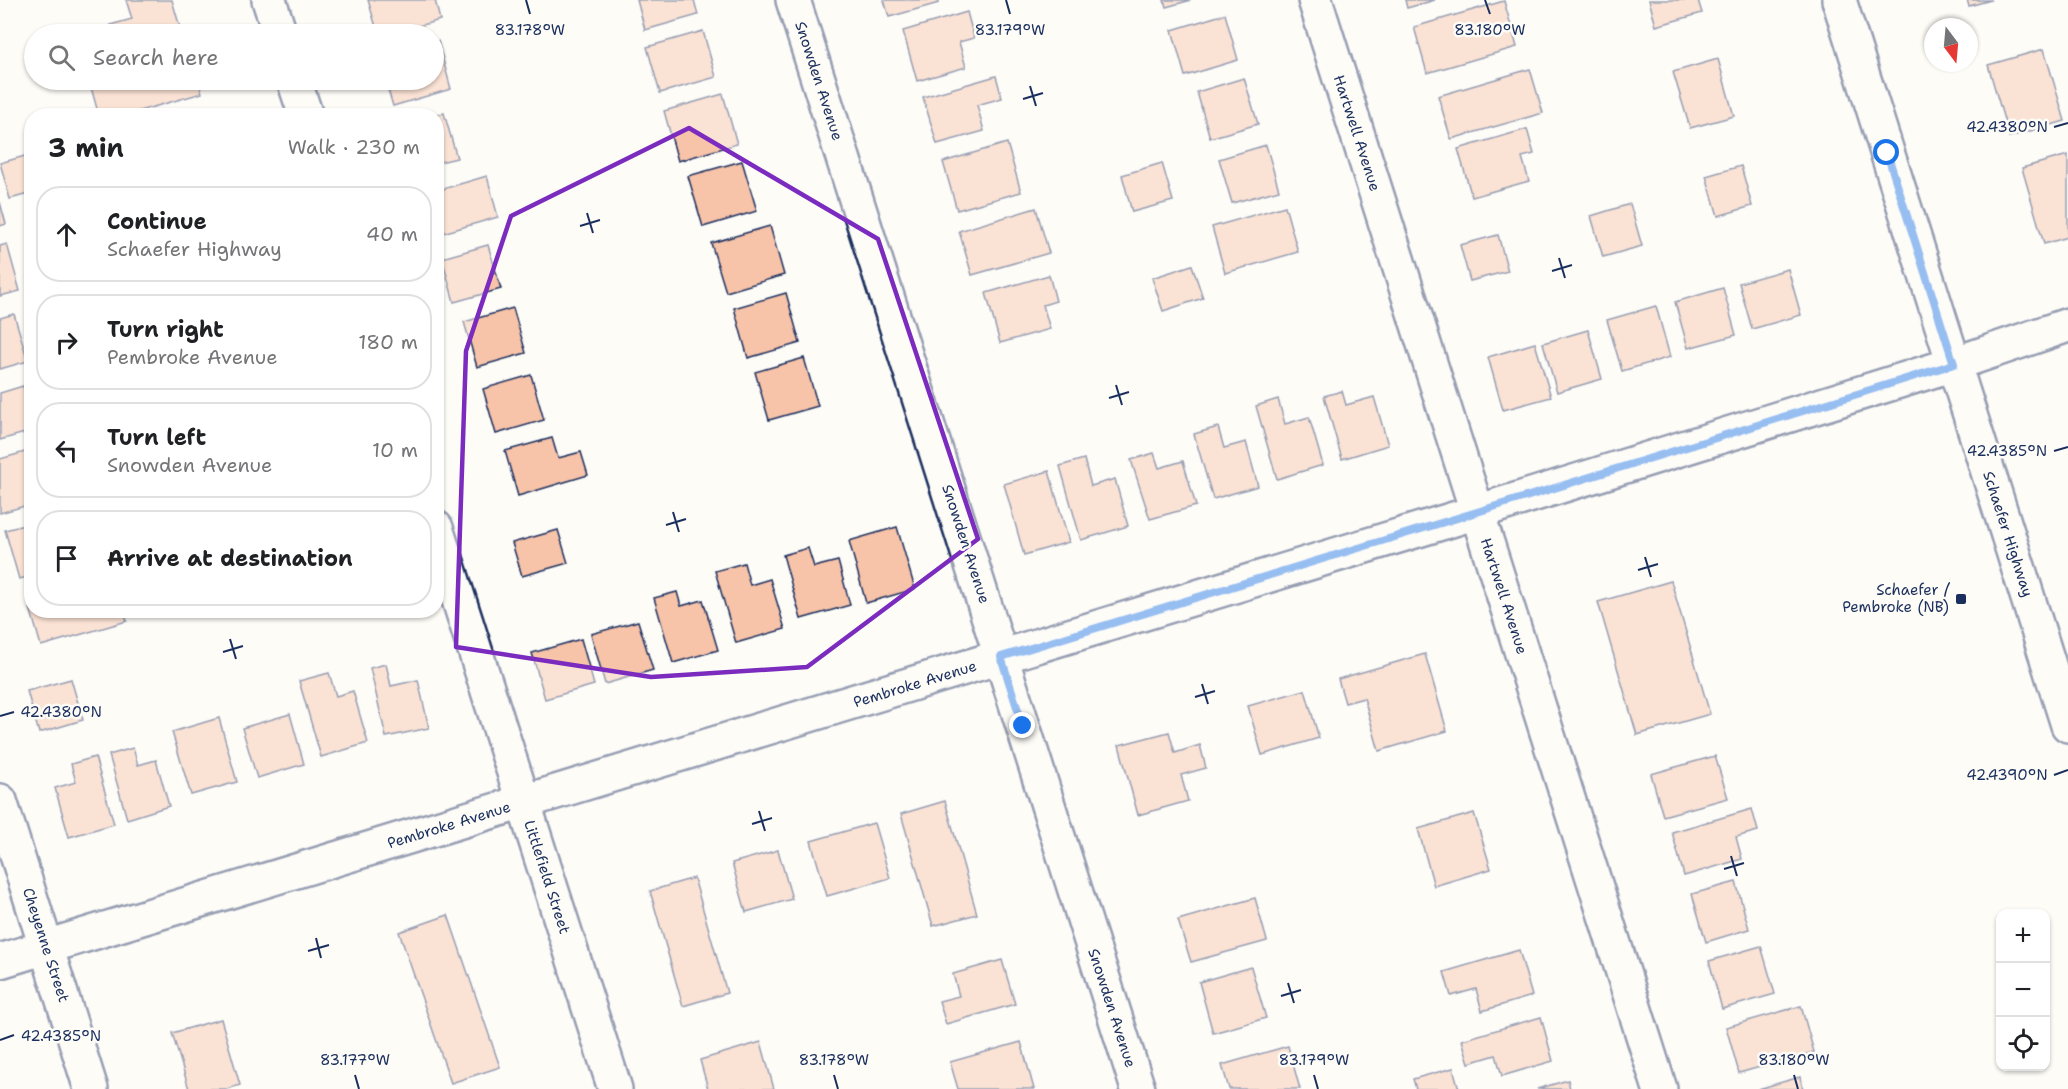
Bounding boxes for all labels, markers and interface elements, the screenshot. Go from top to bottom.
north arrow [1924,18,1978,72]
street label: Snowden Avenue [790,19,848,143]
text: 83.178°W [495,20,565,40]
text: 83.179°W [975,20,1045,40]
text: 83.180°W [1454,20,1526,40]
search box [24,24,444,90]
icon: search [45,41,78,74]
text: Search here [93,43,219,72]
street label: Hartwell Avenue [1329,72,1385,194]
text: 42.4380°N [1966,117,2048,137]
text: 3 min [48,130,124,165]
text: Walk · 230 m [288,134,420,160]
route start [1873,139,1899,165]
text: Continue [107,207,207,236]
icon: ahead [50,218,83,251]
text: 40 m [366,221,418,247]
text: Schaefer Highway [107,236,282,262]
text: Turn right [107,315,224,344]
icon: right [50,326,83,359]
text: 180 m [358,329,418,355]
text: Pembroke Avenue [107,344,278,370]
text: Turn left [107,423,206,452]
icon: left [50,434,83,467]
text: 10 m [372,437,418,463]
text: 42.4385°N [1967,441,2047,461]
text: Snowden Avenue [107,452,272,478]
street label: Schaefer Highway [1978,469,2038,599]
street label: Snowden Avenue [937,482,995,606]
street label: Hartwell Avenue [1476,535,1532,657]
icon: arrive [50,542,83,575]
text: Arrive at destination [107,544,353,573]
place label: Schaefer / Pembroke (NB) [1842,580,1951,617]
marker: Schaefer / Pembroke (NB) [1954,592,1968,606]
street label: Pembroke Avenue [851,656,979,712]
text: 42.4380°N [20,702,102,722]
route end [1009,712,1035,738]
text: 42.4390°N [1966,765,2048,785]
street label: Pembroke Avenue [385,797,513,853]
street label: Littlefield Street [519,818,575,936]
street label: Cheyenne Street [18,885,74,1005]
map controls [1996,909,2050,1071]
button: + [1996,909,2050,963]
street label: Snowden Avenue [1083,946,1141,1070]
button: − [1996,963,2050,1017]
button: locate [1996,1017,2050,1071]
text: 42.4385°N [21,1026,101,1046]
text: 83.177°W [320,1050,390,1070]
text: 83.178°W [799,1050,869,1070]
text: 83.179°W [1279,1050,1349,1070]
text: 83.180°W [1758,1050,1830,1070]

